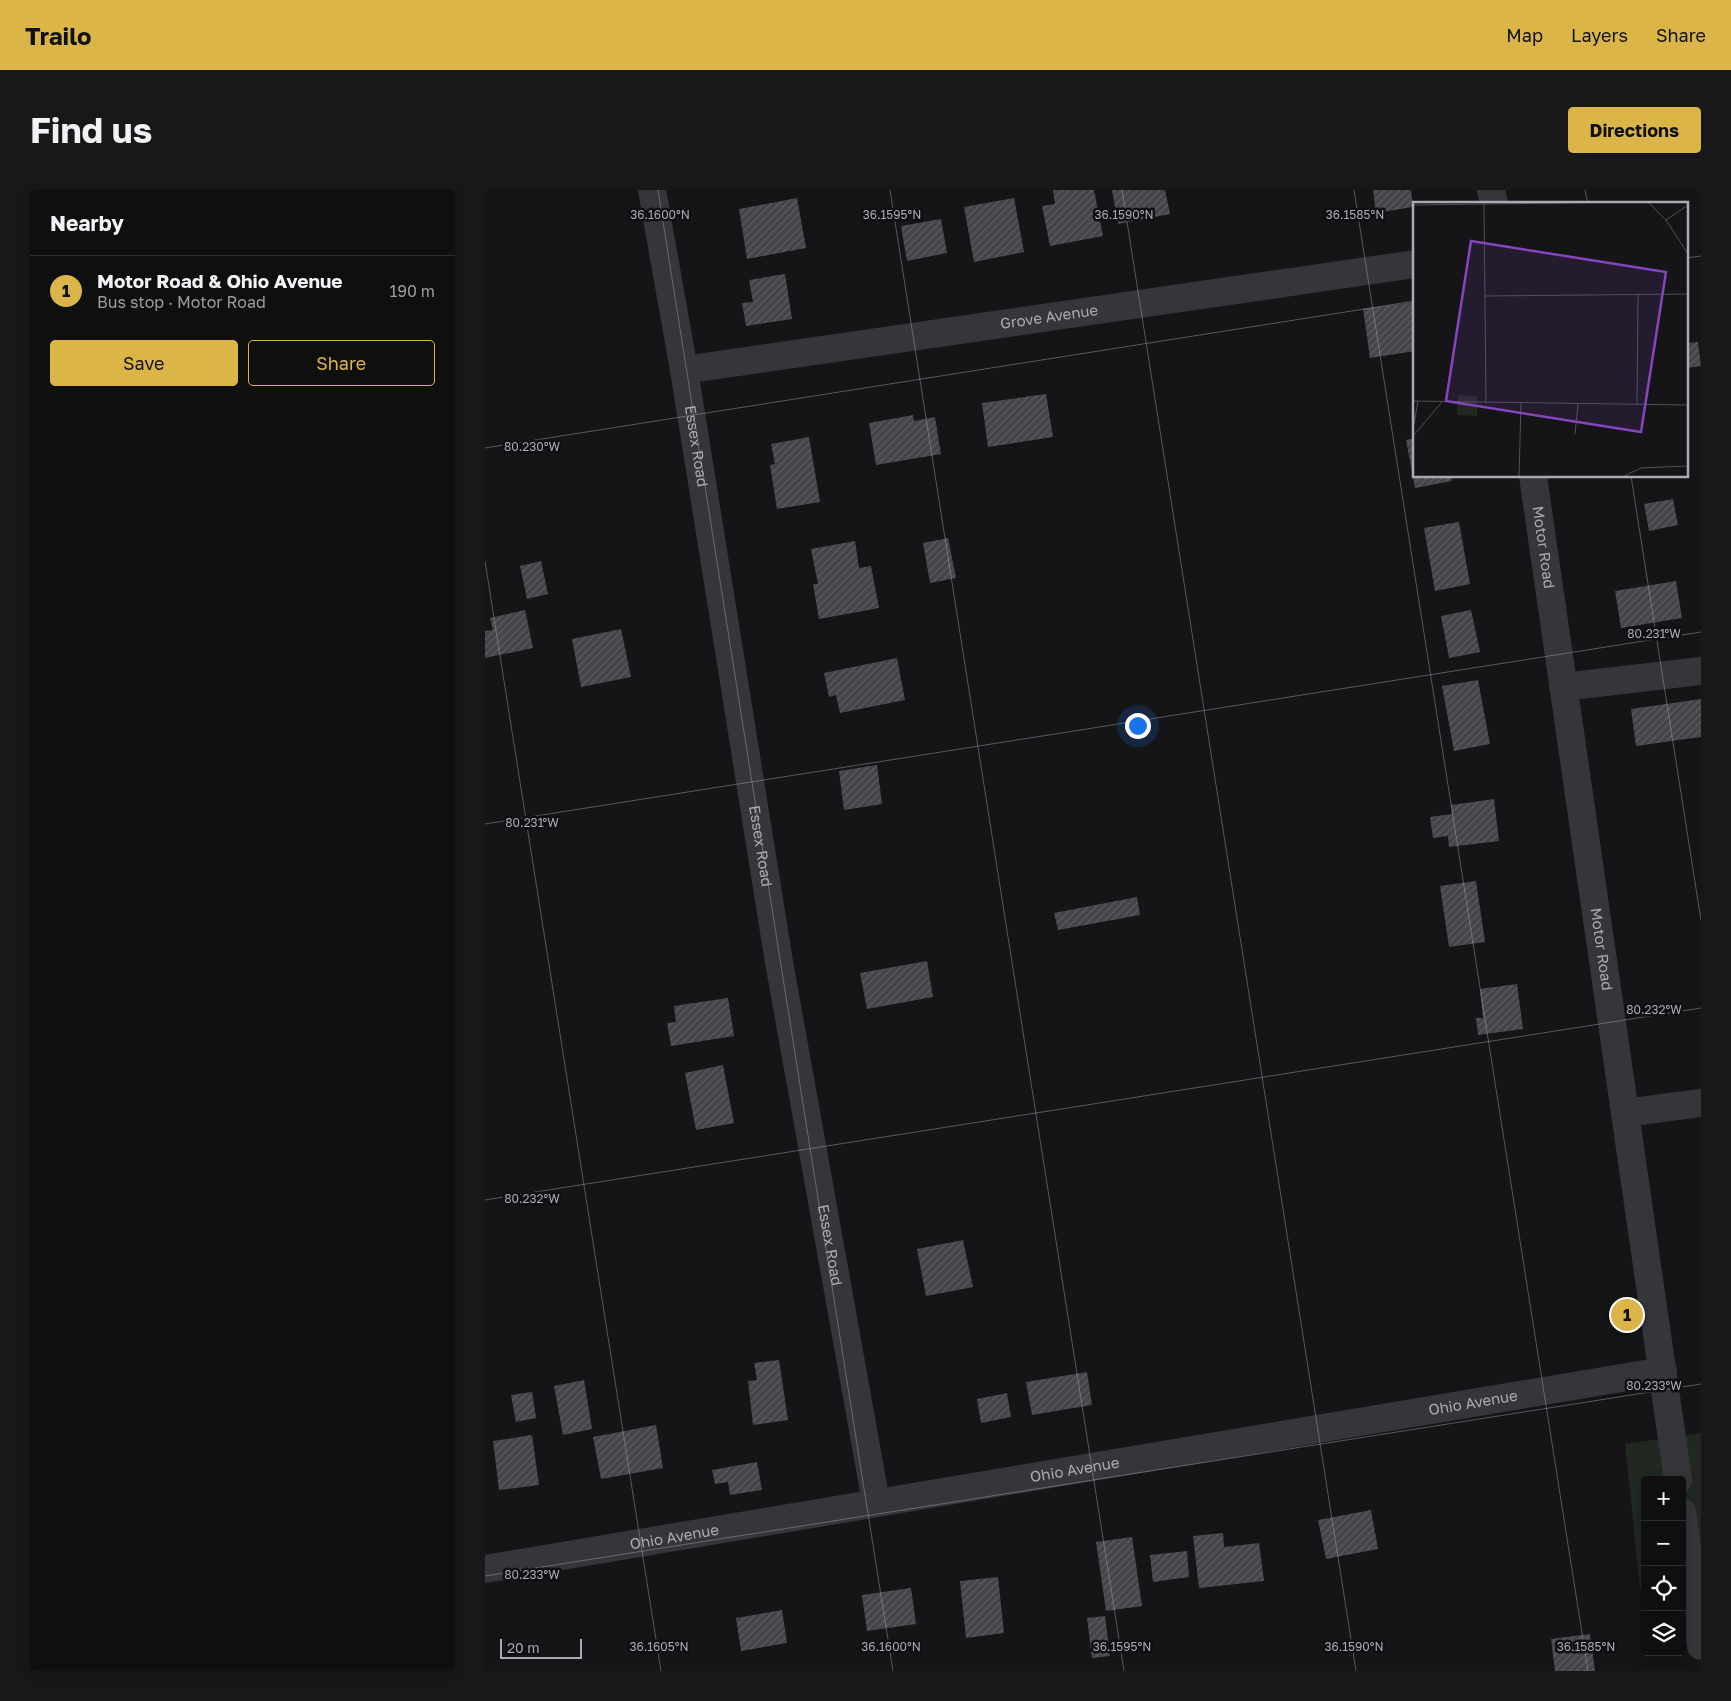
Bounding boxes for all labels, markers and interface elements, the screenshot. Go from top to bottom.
text: Trailo [25,21,91,50]
text: Map [1506,24,1543,46]
text: Layers [1571,24,1628,46]
text: Share [1656,24,1706,46]
button: Directions [1568,107,1701,153]
text: Find us [30,109,152,151]
inset map [1413,202,1689,478]
text: 36.1600°N [630,207,690,222]
text: 36.1595°N [863,207,921,222]
text: 36.1590°N [1094,207,1154,222]
text: 36.1585°N [1326,207,1384,222]
text: Nearby [50,210,124,236]
text: Motor Road & Ohio Avenue [97,269,343,292]
text: 1 [62,281,70,301]
text: 190 m [389,281,435,301]
text: Bus stop · Motor Road [97,292,266,312]
street label: Grove Avenue [999,300,1099,332]
button: Save [50,340,238,386]
button: Share [248,340,435,386]
street label: Essex Road [682,404,713,488]
text: 80.230°W [504,439,560,454]
street label: Motor Road [1529,505,1559,590]
text: 80.231°W [1627,626,1681,641]
your location [1125,713,1151,739]
street label: Essex Road [746,804,777,888]
text: 80.231°W [505,815,559,830]
street label: Motor Road [1587,906,1617,991]
text: 80.232°W [1626,1002,1682,1017]
text: 80.232°W [504,1191,560,1206]
street label: Essex Road [815,1203,847,1287]
pin: 1 [1611,1296,1643,1334]
text: 80.233°W [1626,1378,1682,1393]
street label: Ohio Avenue [1427,1386,1519,1418]
street label: Ohio Avenue [1029,1452,1121,1485]
map controls [1641,1476,1686,1656]
button: + [1641,1476,1686,1521]
street label: Ohio Avenue [628,1520,720,1553]
button: − [1641,1521,1686,1566]
button: locate [1641,1566,1686,1611]
text: 80.233°W [504,1567,560,1582]
button: layers [1641,1611,1686,1656]
scale bar [500,1636,583,1659]
text: 20 m [507,1639,540,1656]
text: 36.1605°N [629,1639,689,1654]
text: 36.1600°N [861,1639,921,1654]
text: 36.1595°N [1093,1639,1151,1654]
text: 36.1590°N [1324,1639,1384,1654]
text: 36.1585°N [1557,1639,1615,1654]

